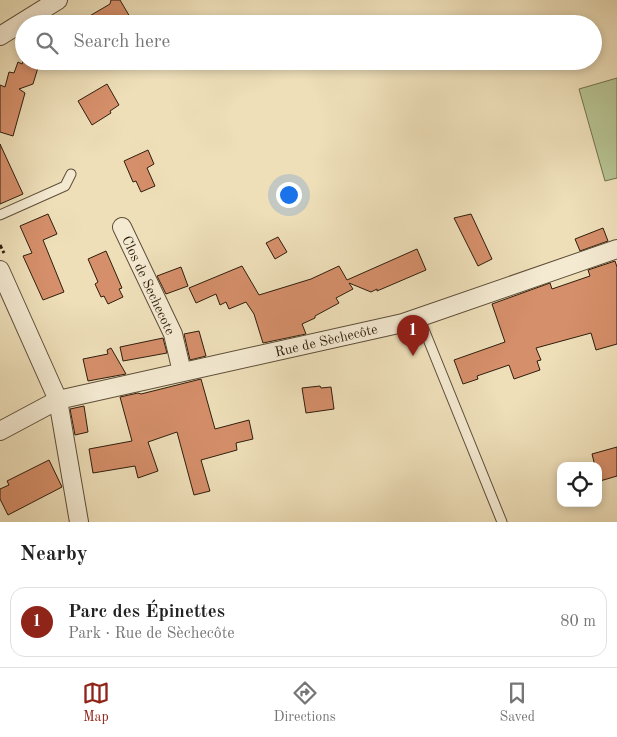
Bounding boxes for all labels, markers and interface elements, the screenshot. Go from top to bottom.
search box [15,15,602,70]
icon: search [33,29,61,57]
text: Search here [73,33,170,52]
your location [276,182,302,208]
street label: Clos de Sechecote [119,234,177,337]
pin: 1 [397,315,429,356]
street label: Rue de Sèchecôte [273,322,379,360]
map controls [557,462,602,507]
button: locate [557,462,602,507]
text: Nearby [20,544,88,565]
text: Parc des Épinettes [68,603,225,622]
text: 1 [32,614,42,630]
text: 80 m [560,614,596,630]
text: Park · Rue de Sèchecôte [68,626,235,642]
tab: Map [82,679,110,726]
tab: Directions [274,679,336,726]
tab: Saved [499,679,535,726]

